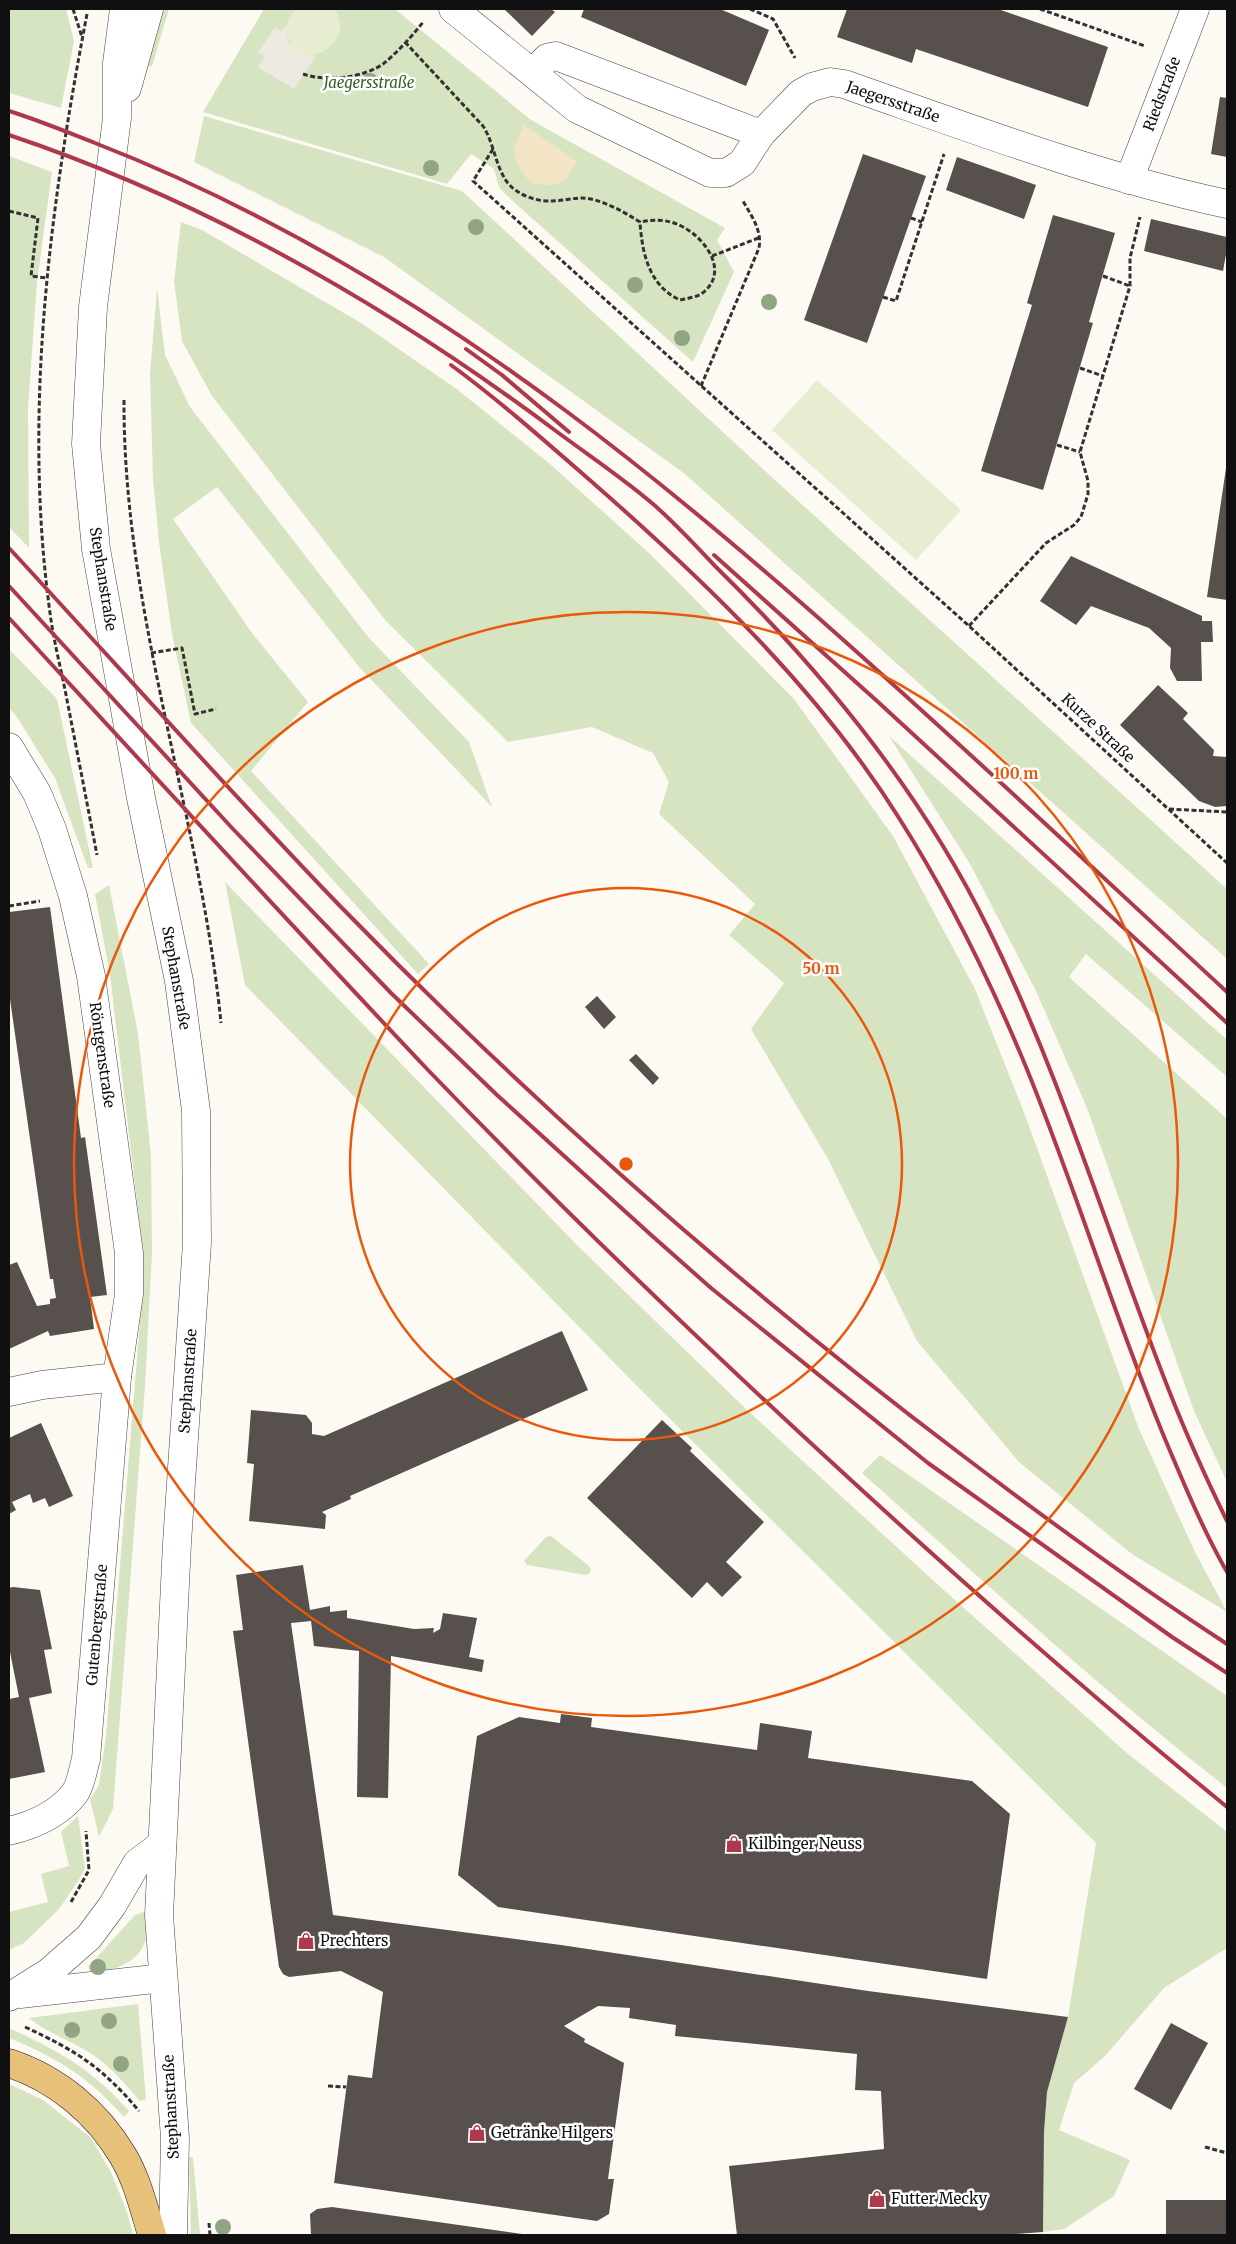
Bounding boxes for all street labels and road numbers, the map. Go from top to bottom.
street label: Riedstraße [1139,54,1184,134]
street label: Jaegersstraße [843,76,943,126]
street label: Stephanstraße [86,526,121,632]
street label: Kurze Straße [1058,689,1139,766]
street label: Stephanstraße [158,925,195,1031]
street label: Röntgenstraße [86,1001,119,1109]
street label: Stephanstraße [174,1328,201,1434]
street label: Gutenbergstraße [82,1563,111,1686]
street label: Stephanstraße [158,2054,183,2160]

